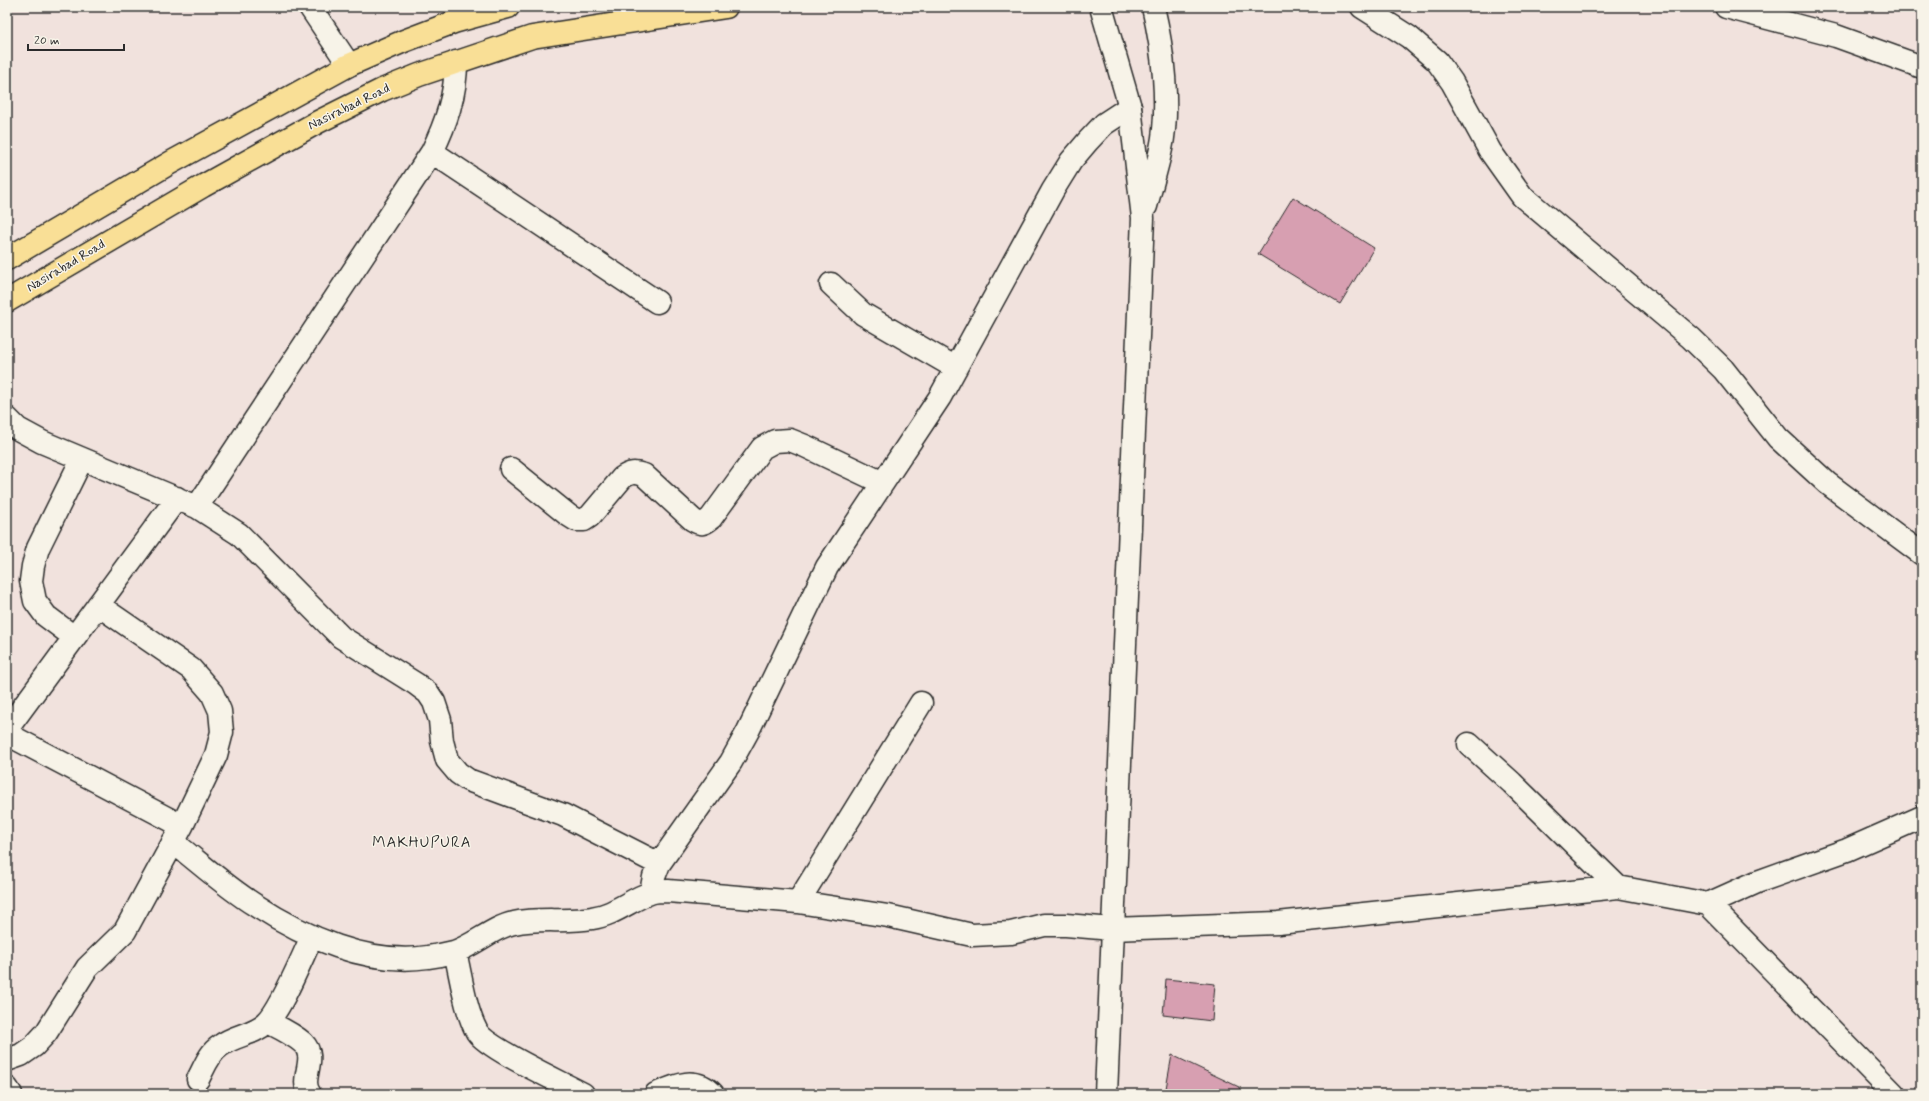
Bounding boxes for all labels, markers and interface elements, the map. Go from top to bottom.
scale bar [28,26,124,52]
text: 20 m [34,33,60,49]
street label: Nasirabad Road [305,80,393,134]
street label: Nasirabad Road [23,236,109,296]
district label: MAKHUPURA [372,833,472,853]

